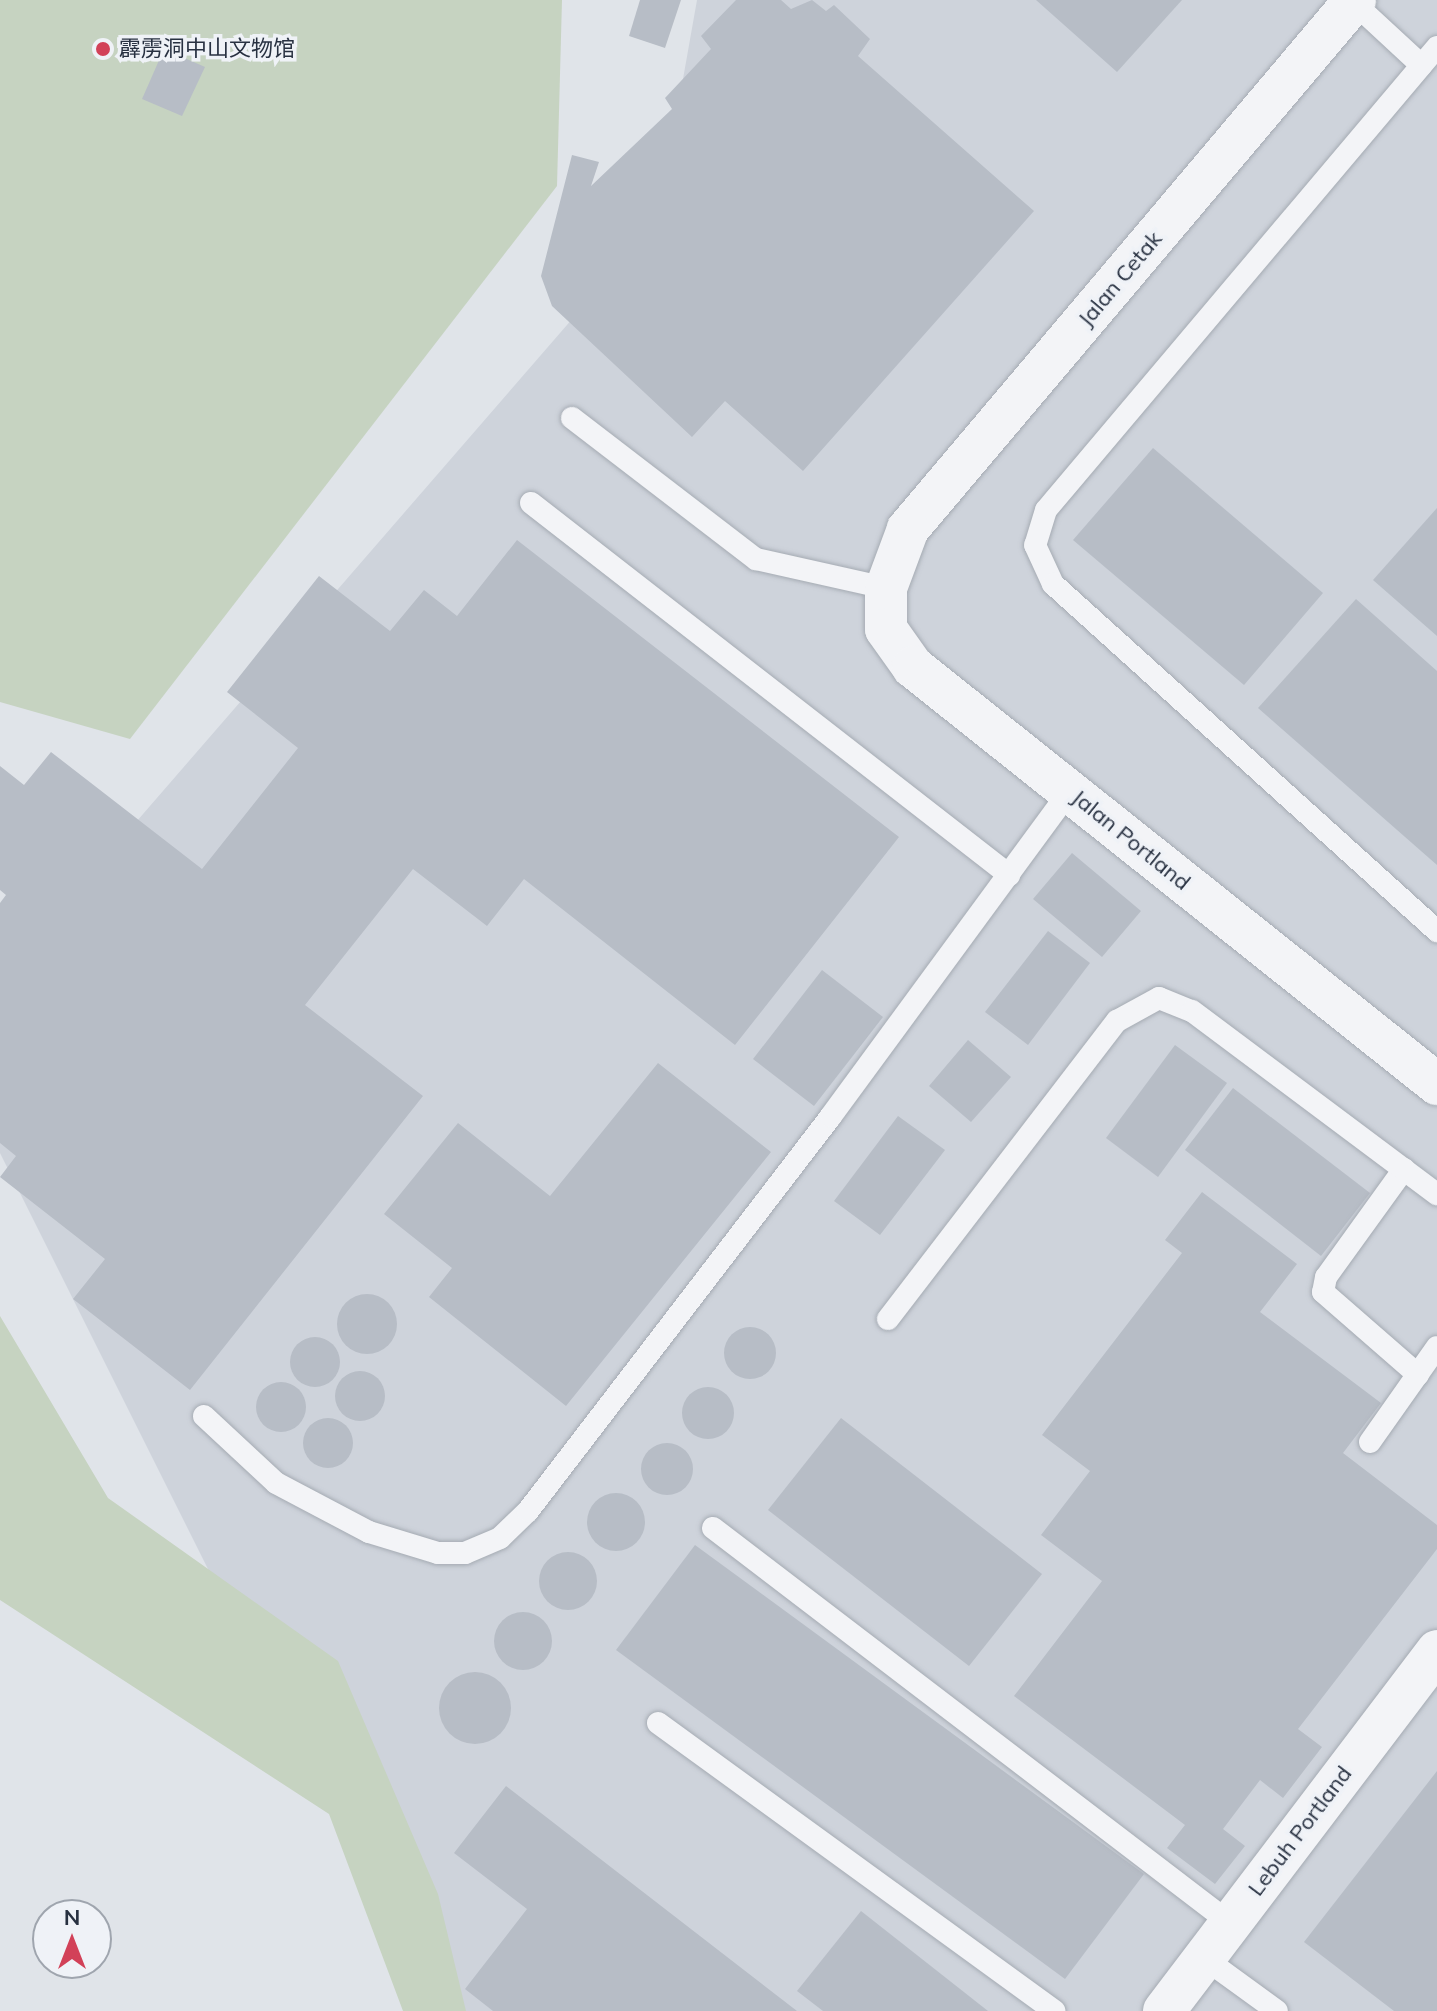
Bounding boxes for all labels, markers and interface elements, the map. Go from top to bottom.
place label: 霹雳洞中山文物馆 [119,36,295,62]
marker: 霹雳洞中山文物馆 [94,40,112,58]
street label: Jalan Cetak [1073,226,1167,332]
street label: Jalan Portland [1066,784,1196,896]
street label: Lebuh Portland [1243,1761,1357,1901]
north arrow [32,1899,112,1979]
text: N [64,1903,80,1931]

